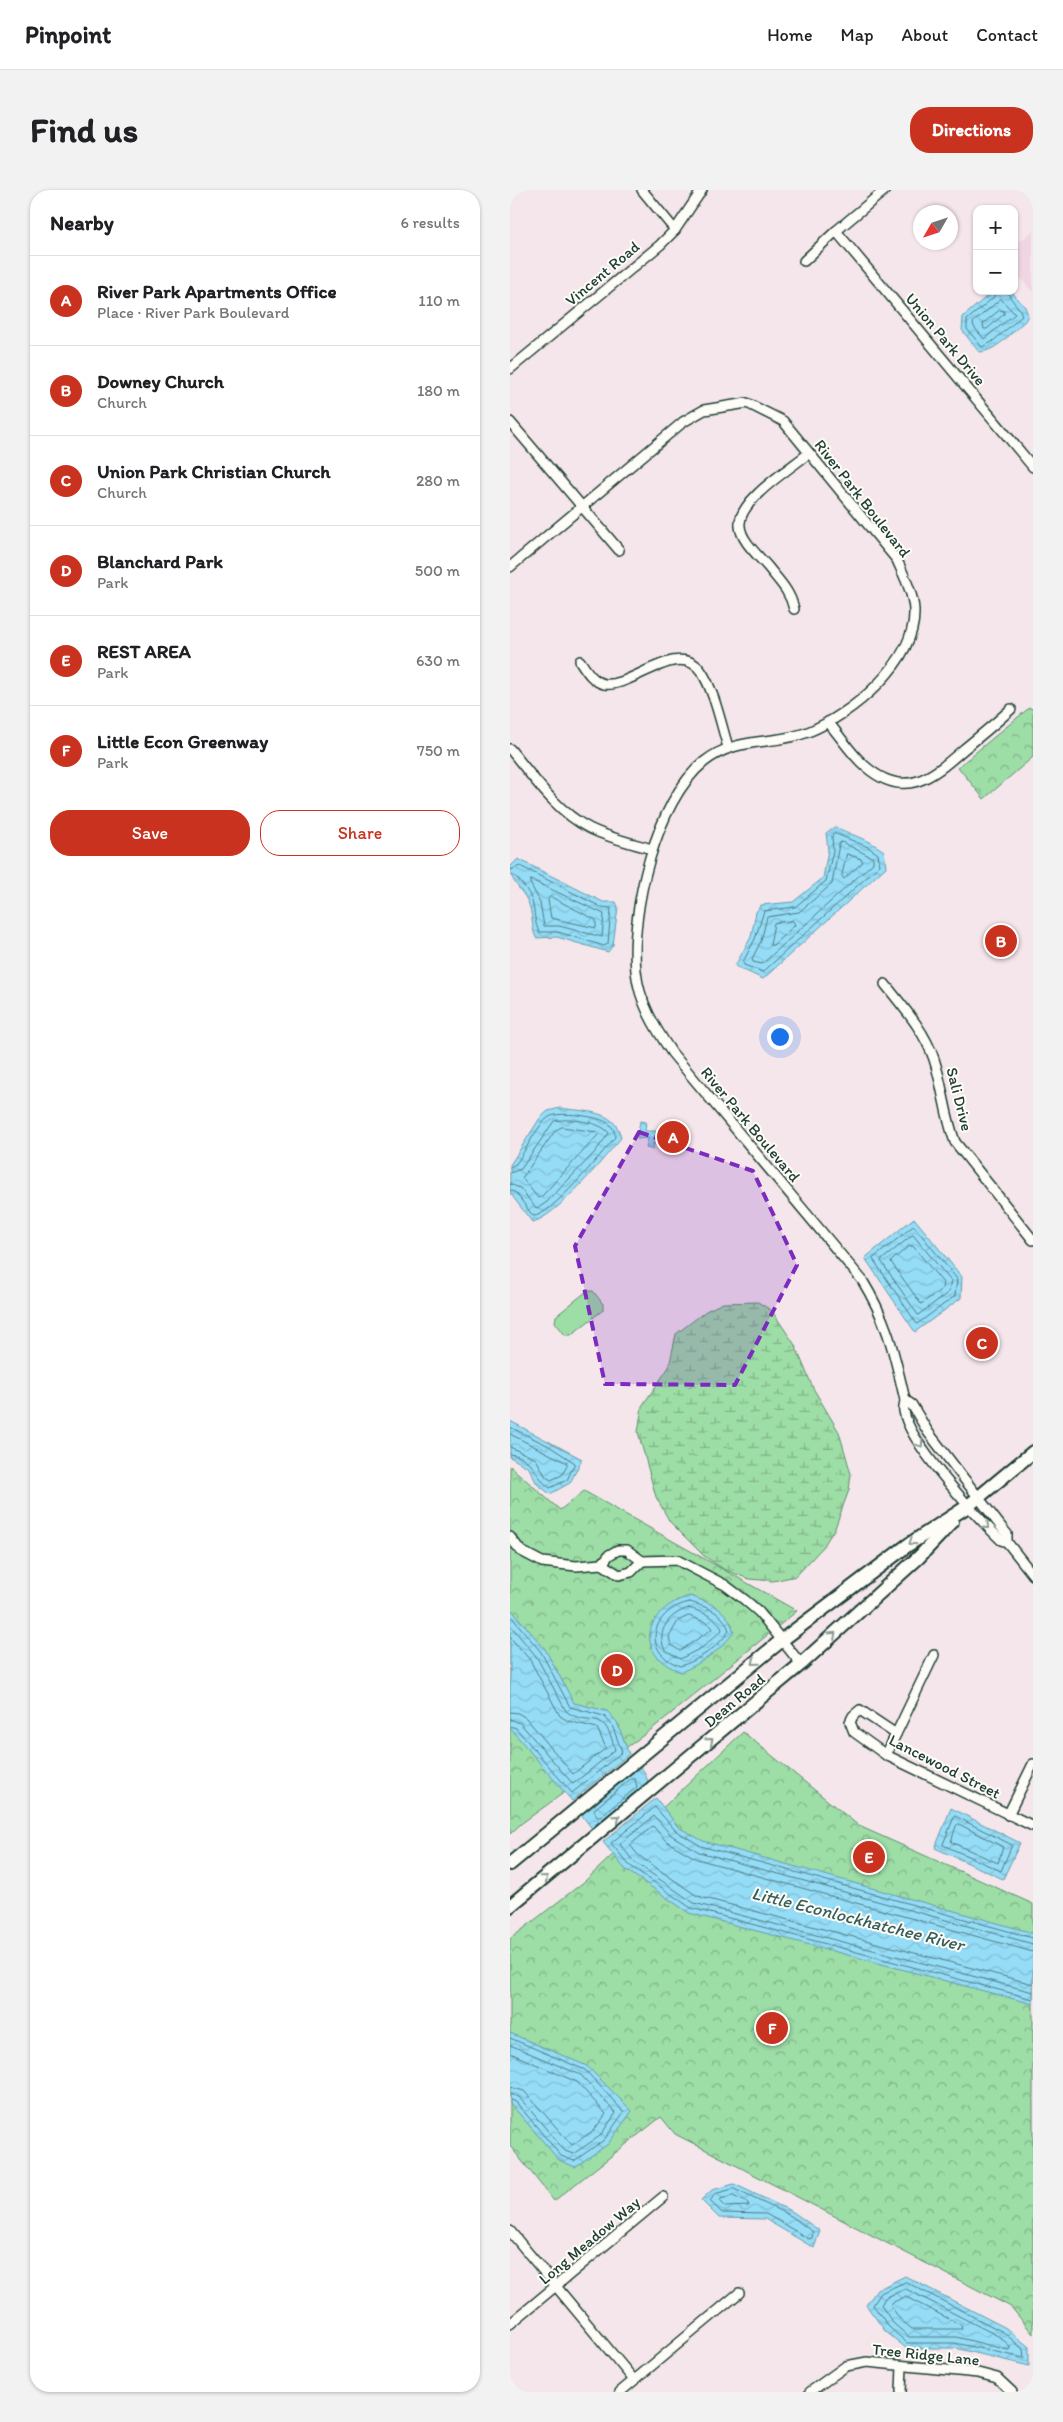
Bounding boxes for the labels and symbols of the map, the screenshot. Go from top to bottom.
north arrow [913,205,958,250]
street label: Vincent Road [561,237,644,310]
street label: Union Park Drive [901,289,990,389]
street label: River Park Boulevard [811,436,915,561]
pin: B [985,922,1017,960]
your location [767,1024,793,1050]
street label: River Park Boulevard [697,1063,805,1186]
street label: Sali Drive [942,1065,977,1133]
pin: A [657,1118,689,1156]
pin: C [966,1324,998,1362]
one-way arrow [914,1439,924,1448]
one-way arrow [980,1520,989,1529]
one-way arrow [909,1536,918,1546]
one-way arrow [827,1632,836,1641]
pin: D [601,1651,633,1689]
one-way arrow [751,1656,761,1665]
street label: Dean Road [700,1669,769,1731]
street label: Lancewood Street [886,1730,1004,1803]
one-way arrow [704,1738,713,1747]
one-way arrow [611,1816,620,1824]
pin: E [853,1838,885,1876]
one-way arrow [539,1875,548,1883]
water label: Little Econlockhatchee River [750,1882,968,1956]
pin: F [756,2009,788,2047]
street label: Long Meadow Way [535,2192,644,2288]
street label: Tree Ridge Lane [871,2339,981,2370]

